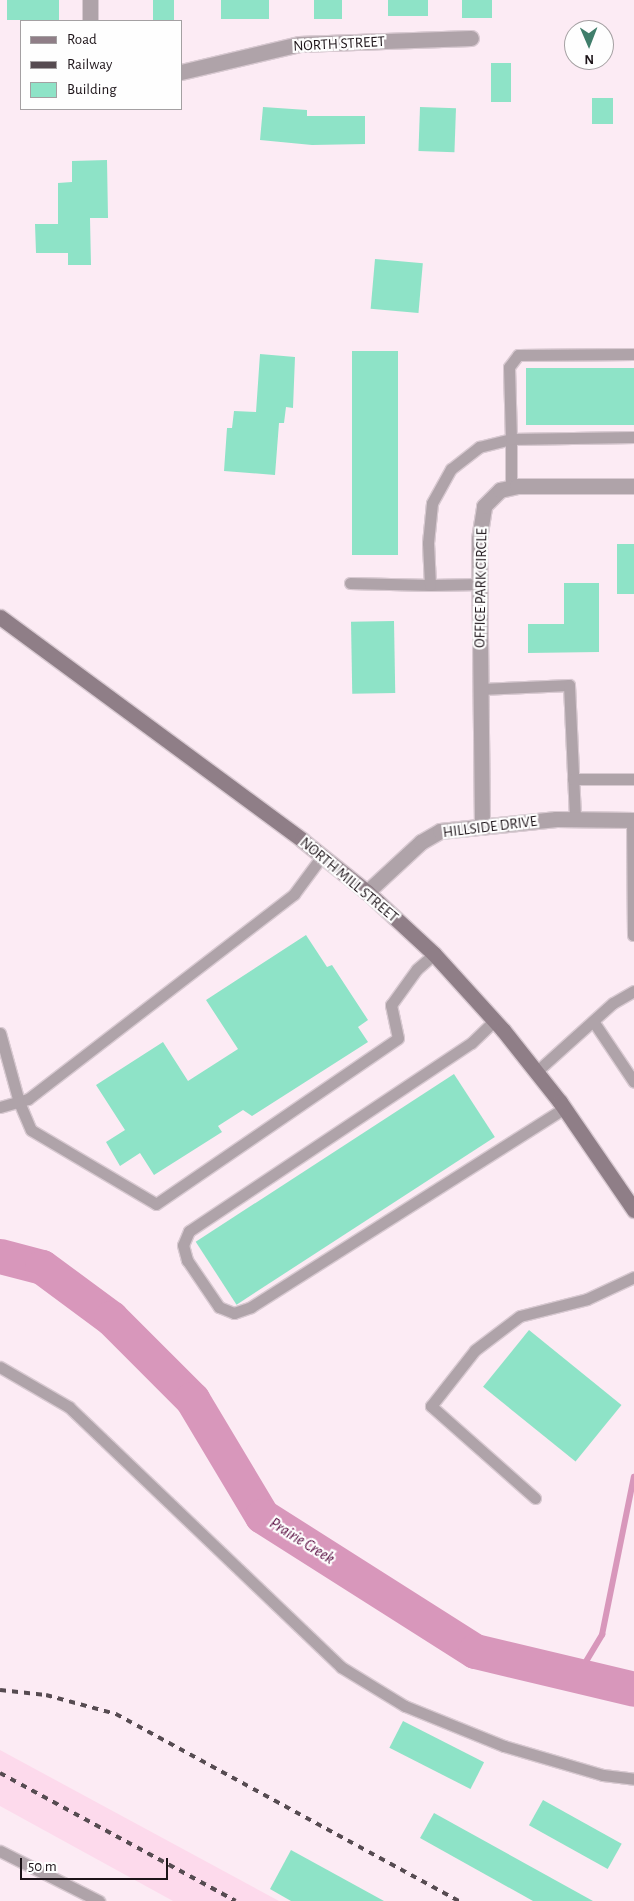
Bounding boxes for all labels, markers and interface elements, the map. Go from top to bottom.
legend [20,20,182,110]
north arrow [564,20,614,70]
text: Road [67,32,97,47]
street label: NORTH STREET [293,33,385,55]
text: N [584,52,594,66]
text: Railway [67,57,112,72]
text: Building [67,82,117,97]
street label: OFFICE PARK CIRCLE [471,528,491,648]
street label: HILLSIDE DRIVE [442,812,538,842]
street label: NORTH MILL STREET [296,834,402,926]
water label: Prairie Creek [266,1514,338,1568]
scale bar [22,1848,170,1880]
text: 50 m [28,1859,57,1874]

